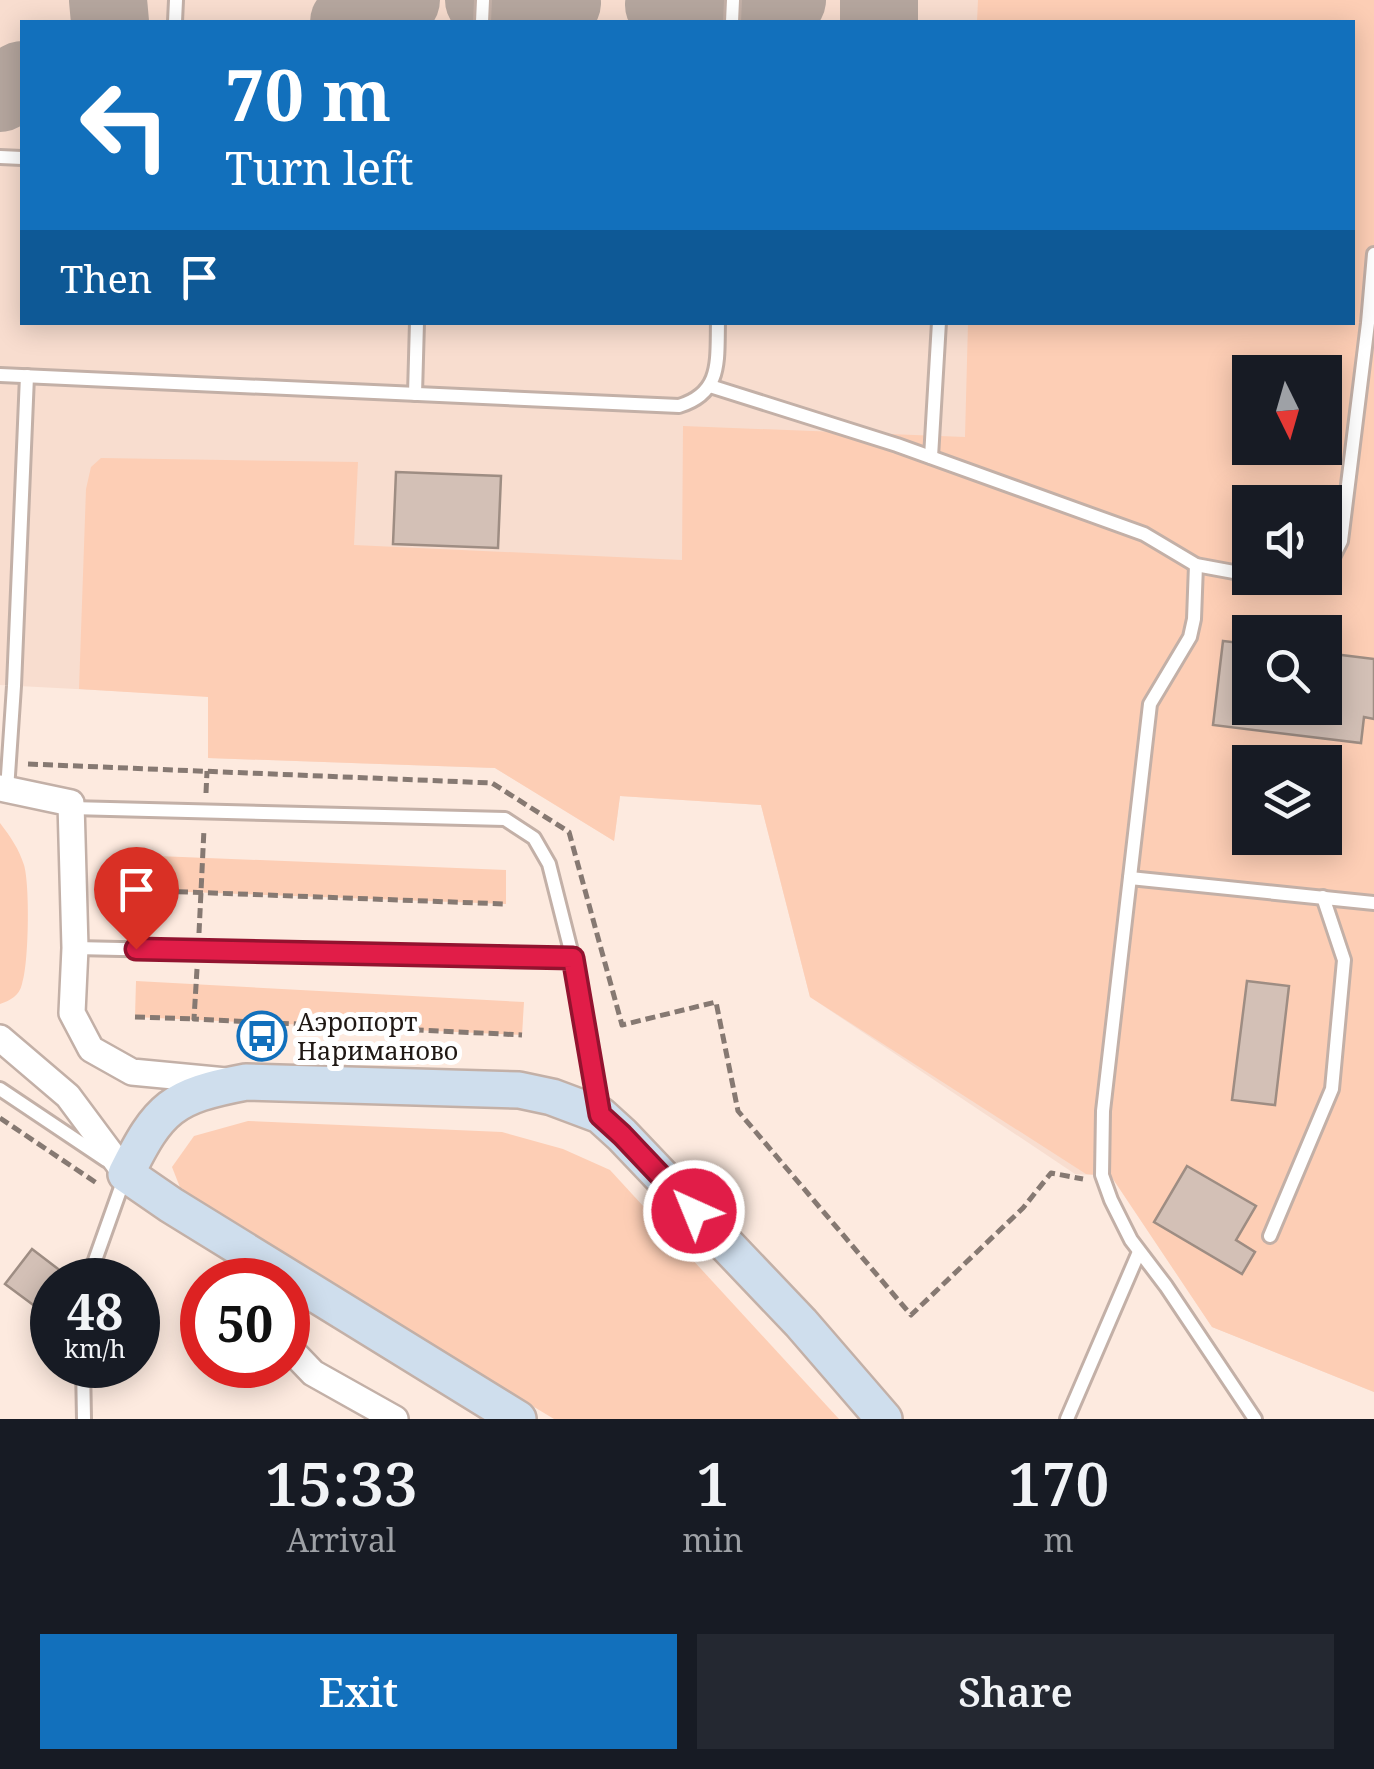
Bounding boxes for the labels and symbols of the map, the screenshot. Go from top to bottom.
north arrow [1232,355,1342,465]
pin [94,847,179,950]
place label: Аэропорт Нариманово [297,1004,458,1067]
bus stop icon: Аэропорт Нариманово [236,1010,288,1062]
position arrow [642,1159,746,1263]
speed limit sign: 50 [180,1258,310,1388]

